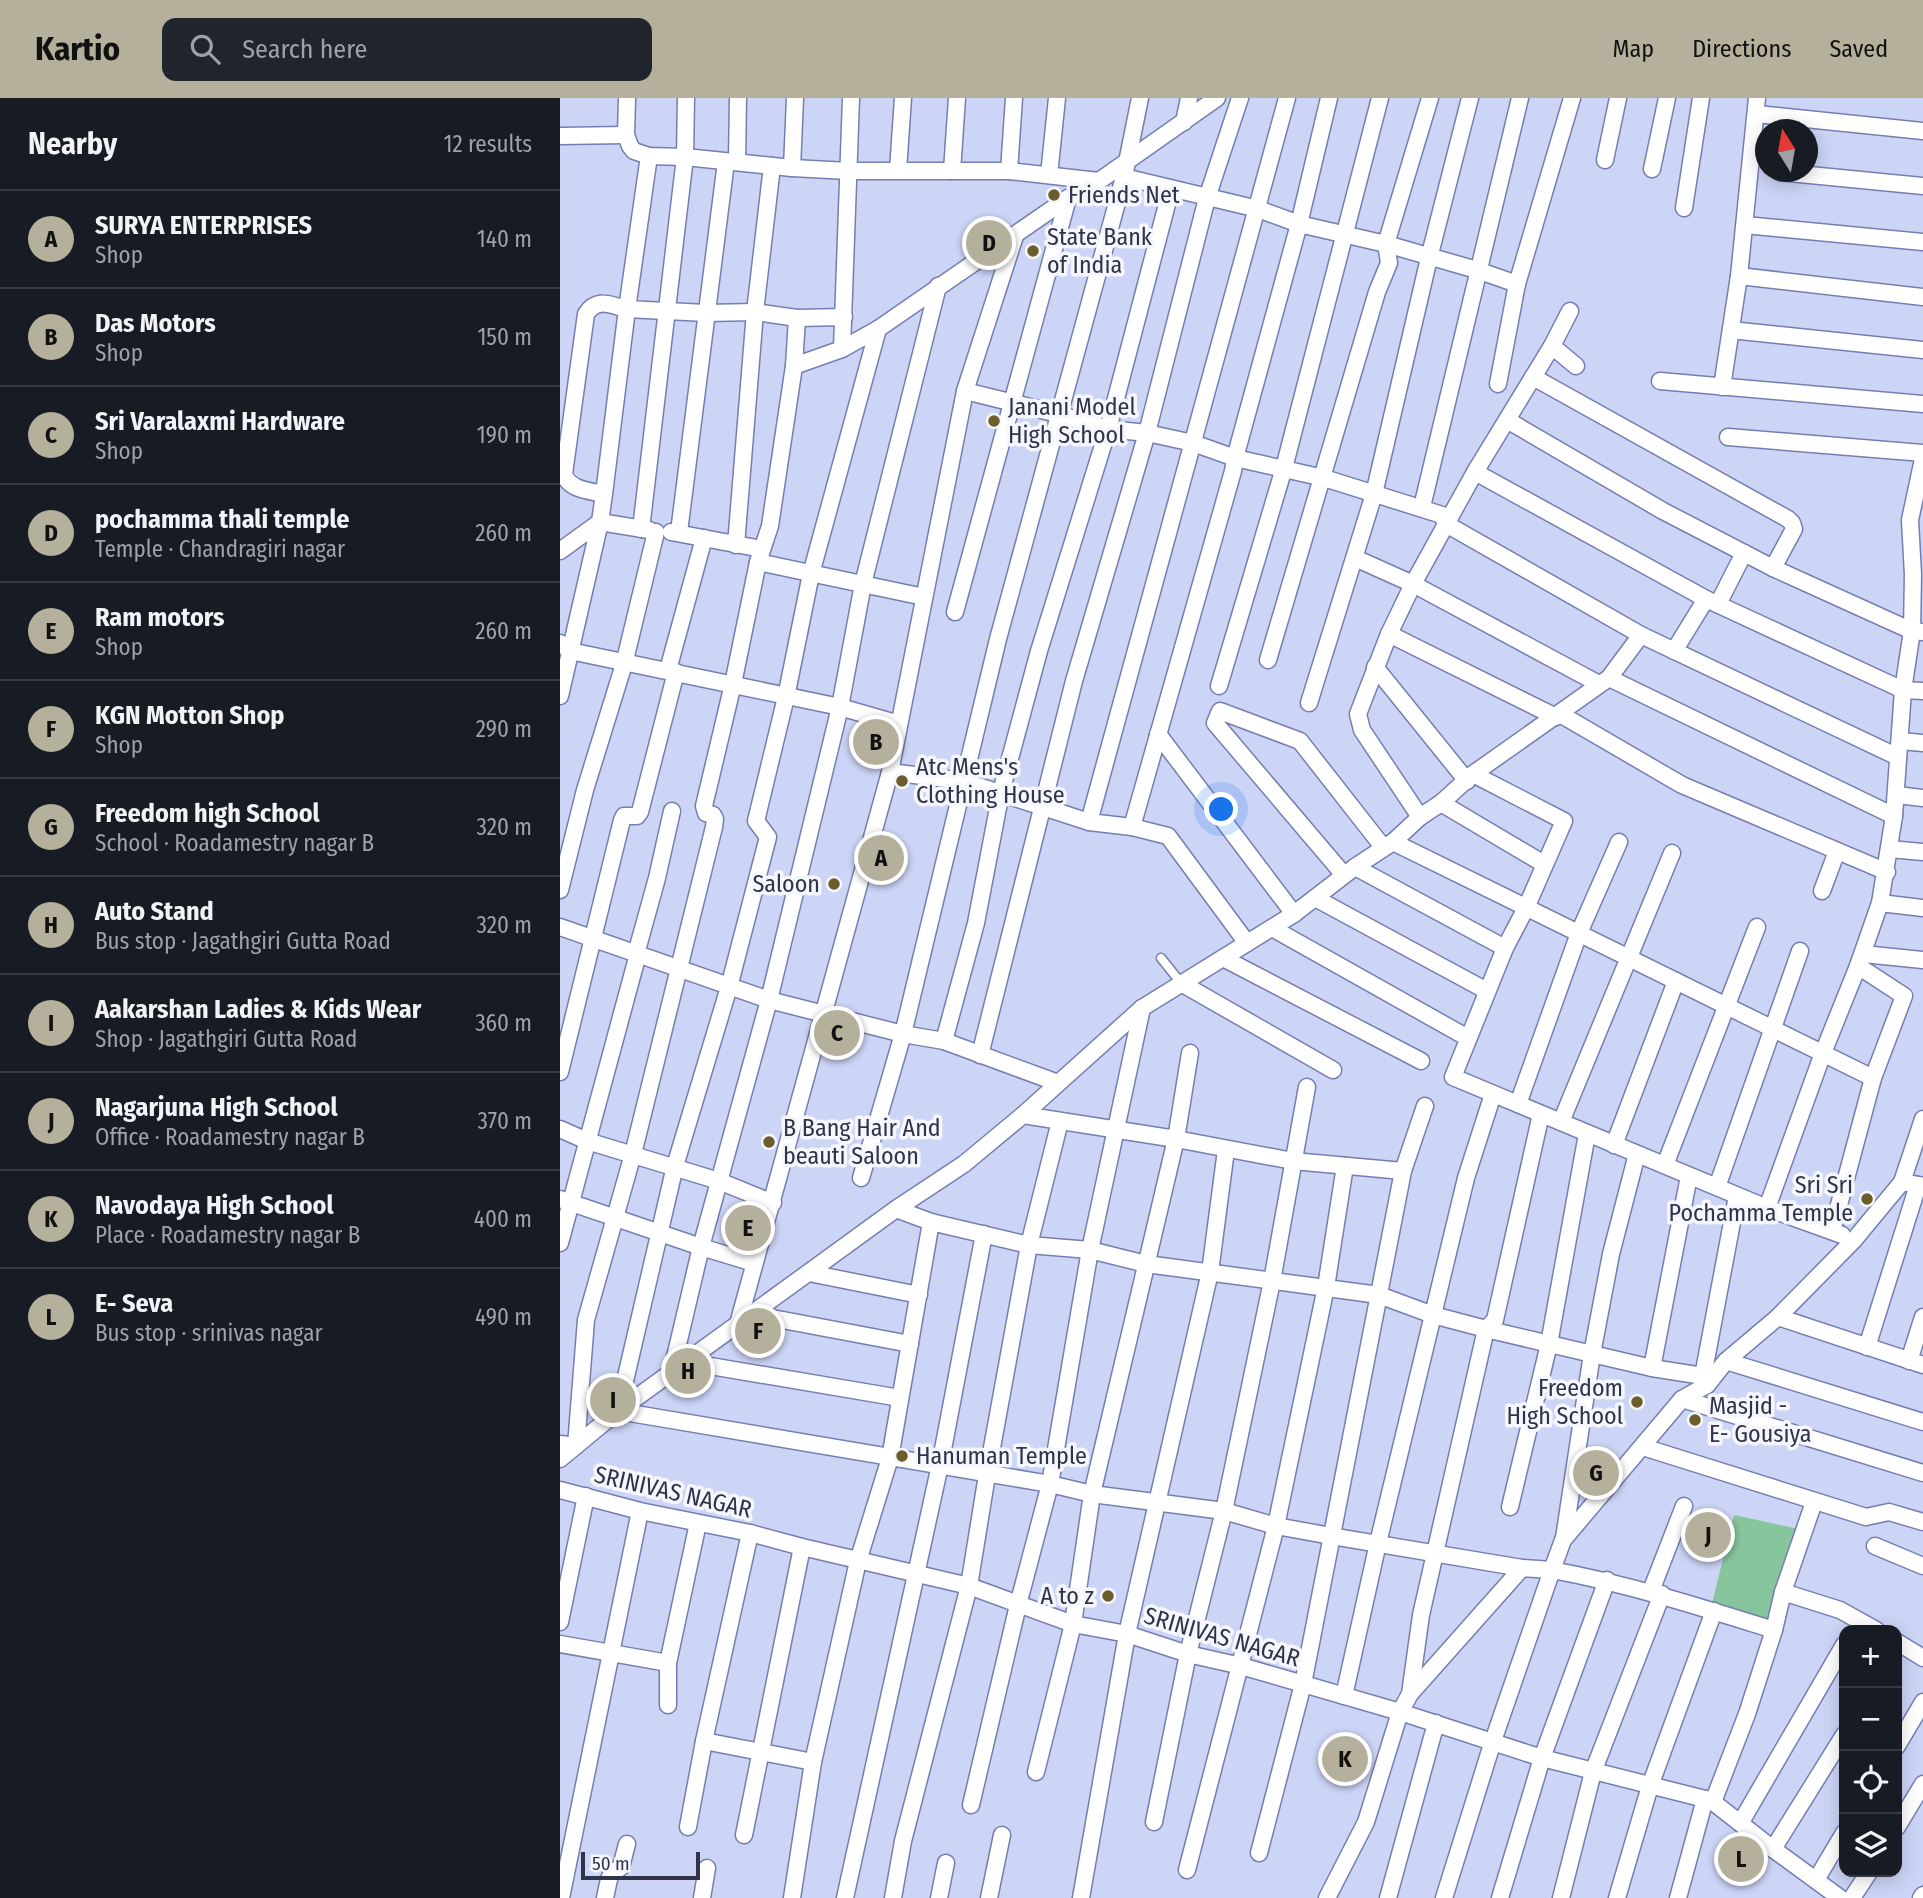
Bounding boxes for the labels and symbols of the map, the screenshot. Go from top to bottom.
north arrow [1755,119,1818,182]
place label: Friends Net [1068,181,1180,209]
marker: Friends Net [1046,187,1062,203]
pin: D [966,217,1012,269]
place label: State Bank of India [1047,223,1153,279]
marker: State Bank of India [1025,243,1041,259]
place label: Janani Model High School [1008,393,1136,449]
marker: Janani Model High School [986,413,1002,429]
pin: B [853,716,899,768]
place label: Atc Mens's Clothing House [916,753,1065,809]
marker: Atc Mens's Clothing House [894,773,910,789]
your location [1204,792,1238,826]
pin: A [858,832,904,884]
place label: Saloon [752,870,820,898]
marker: Saloon [826,876,842,892]
pin: C [814,1007,860,1059]
place label: B Bang Hair And beauti Saloon [783,1114,941,1170]
marker: B Bang Hair And beauti Saloon [761,1134,777,1150]
place label: Sri Sri Pochamma Temple [1669,1171,1853,1227]
marker: Sri Sri Pochamma Temple [1859,1191,1875,1207]
pin: E [725,1202,771,1254]
pin: F [735,1305,781,1357]
pin: H [665,1345,711,1397]
pin: I [590,1374,636,1426]
place label: Freedom High School [1506,1374,1623,1430]
place label: Masjid - E- Gousiya [1709,1392,1812,1448]
marker: Freedom High School [1629,1394,1645,1410]
marker: Masjid - E- Gousiya [1687,1412,1703,1428]
place label: Hanuman Temple [916,1442,1087,1470]
pin: G [1573,1447,1619,1499]
marker: Hanuman Temple [894,1448,910,1464]
street label: SRINIVAS NAGAR [592,1460,754,1524]
pin: J [1685,1509,1731,1561]
place label: A to z [1041,1582,1094,1610]
marker: A to z [1100,1588,1116,1604]
street label: SRINIVAS NAGAR [1141,1601,1303,1673]
pin: K [1322,1733,1368,1785]
pin: L [1718,1833,1764,1885]
scale bar [581,1849,700,1881]

